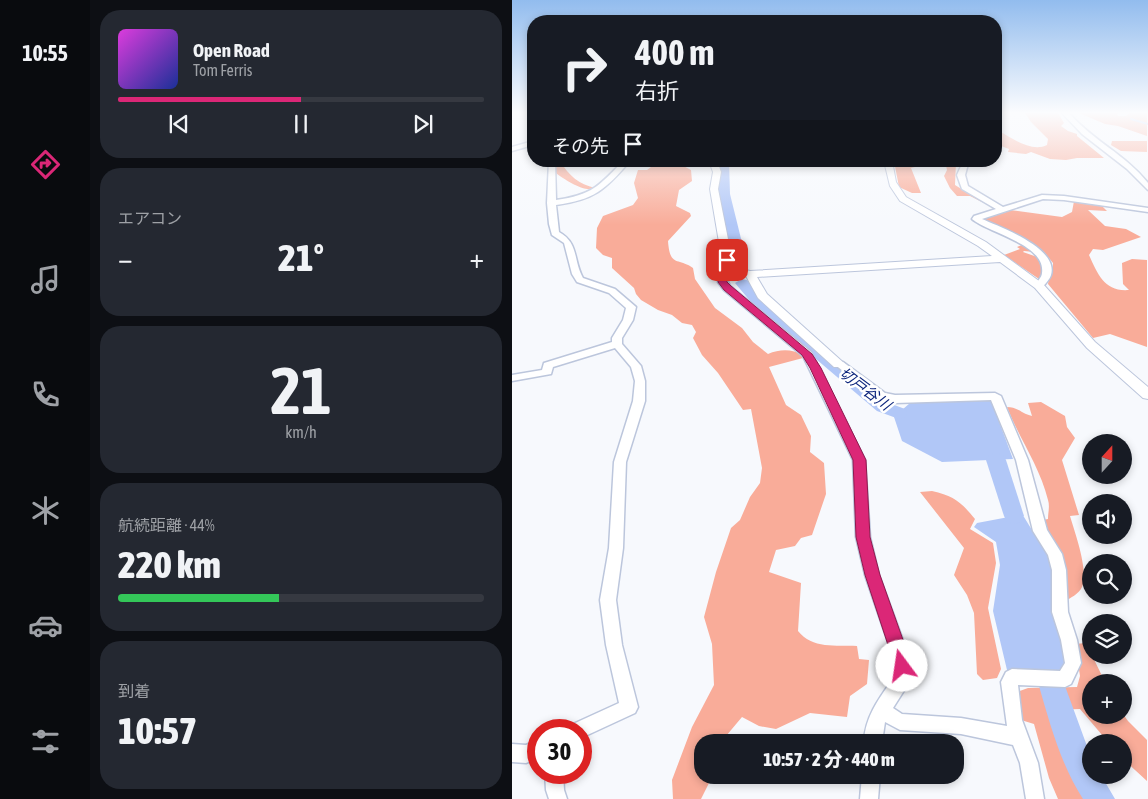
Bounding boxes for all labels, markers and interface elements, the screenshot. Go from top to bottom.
text: 400 m [635,32,714,72]
icon: right [552,35,617,100]
text: Open Road [193,39,270,61]
text: 10:55 [22,40,68,66]
text: Tom Ferris [193,61,252,79]
text: 右折 [635,78,679,104]
icon: previous [165,110,193,138]
icon: pause [287,110,315,138]
icon: next [409,110,437,138]
icon: arrive [619,130,647,158]
text: その先 [552,135,609,157]
icon: directions [28,147,63,182]
text: エアコン [118,209,182,227]
text: 21° [278,236,324,279]
pin [706,239,748,281]
text: − [118,242,133,274]
text: + [469,242,484,274]
icon: arrive [713,246,741,274]
icon: music [28,262,63,297]
text: 21 [270,353,332,428]
water label: 切戸谷川 [836,364,896,415]
icon: phone [28,377,63,412]
text: km/h [285,423,317,441]
north arrow [1082,434,1132,484]
map controls [1082,434,1132,784]
icon: climate [28,493,63,528]
button: sound [1082,494,1132,544]
text: 航続距離 · 44% [118,516,215,534]
text: 220 km [118,543,221,586]
button: search [1082,554,1132,604]
icon: car [28,608,63,643]
button: layers [1082,614,1132,664]
position arrow [875,639,927,691]
button: + [1082,674,1132,724]
text: 到着 [118,682,150,700]
text: 10:57 [118,709,197,752]
speed limit sign: 30 [527,719,592,784]
icon: filters [28,724,63,759]
button: − [1082,734,1132,784]
text: 10:57 · 2 分 · 440 m [763,748,895,770]

